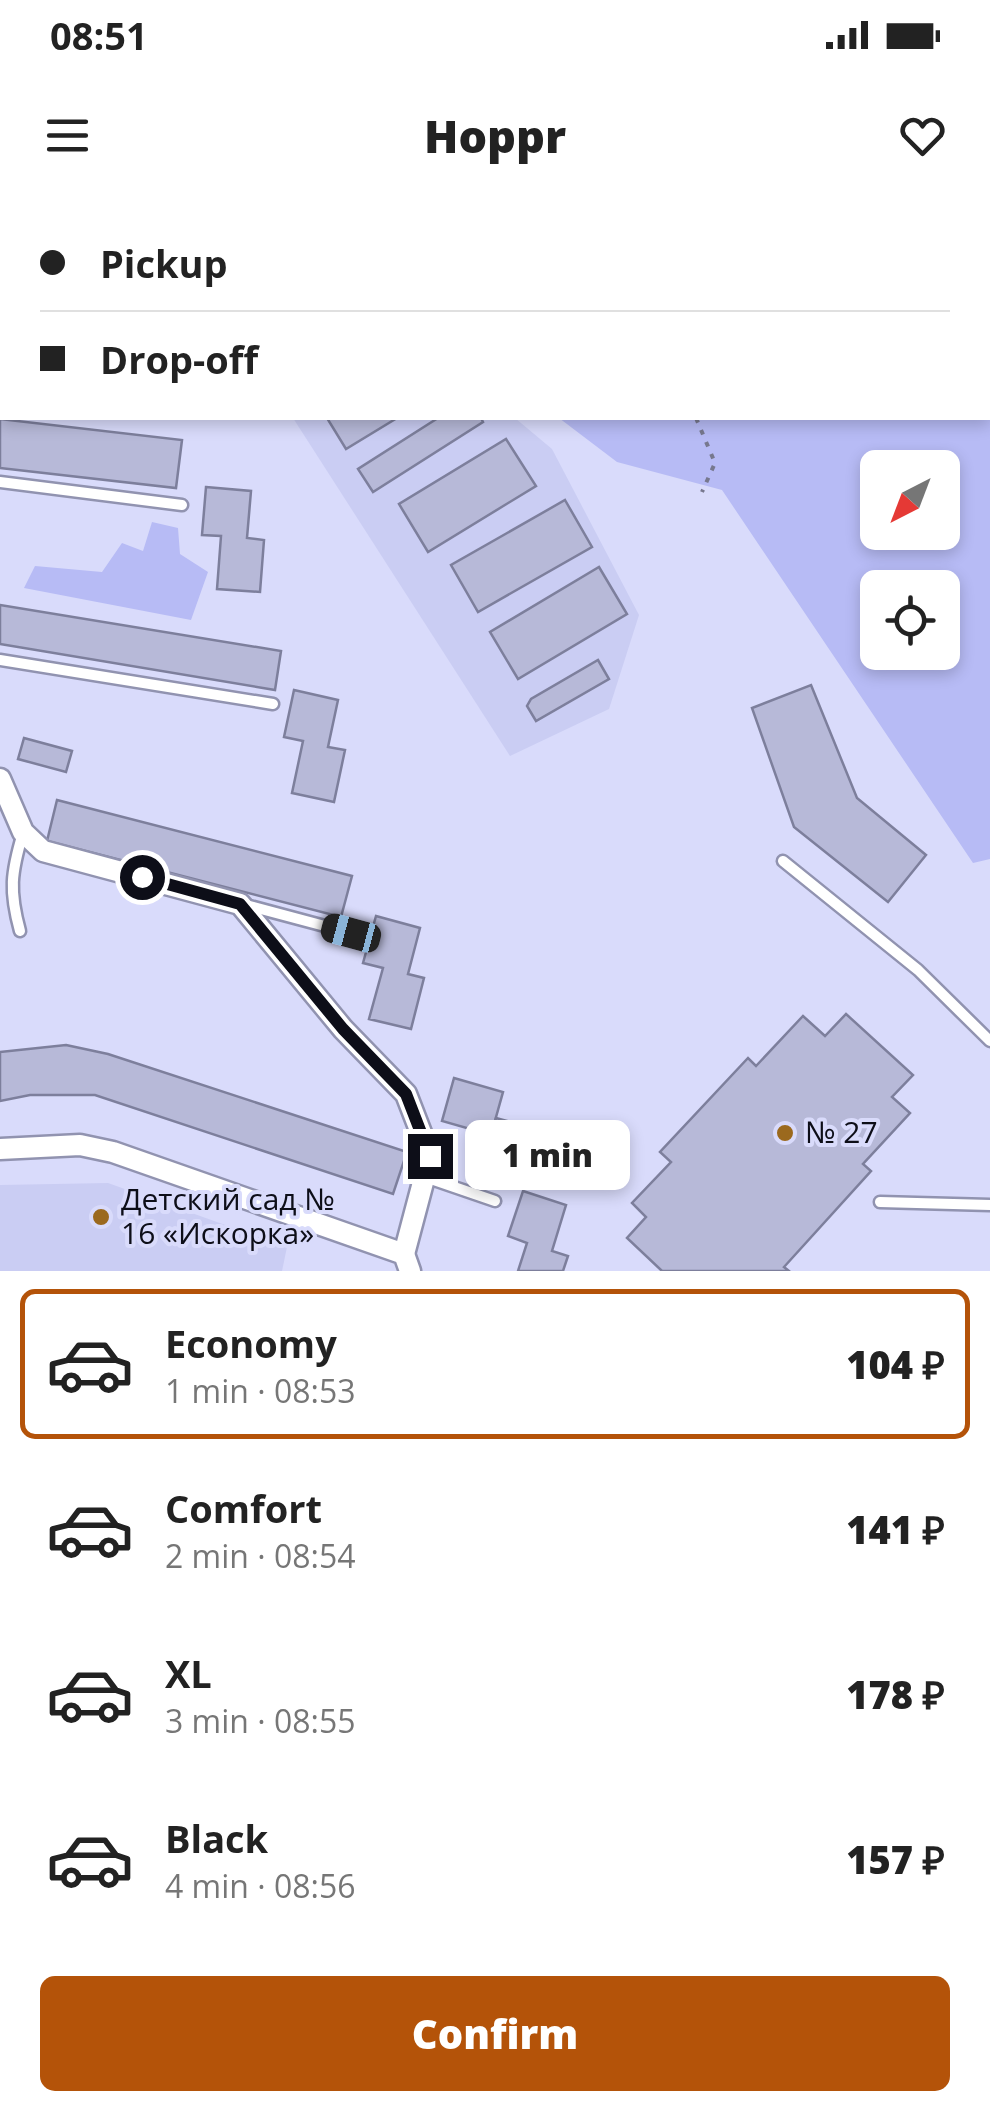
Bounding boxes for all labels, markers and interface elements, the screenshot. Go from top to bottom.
text: 08:51 [50,9,148,61]
text: Hoppr [424,105,566,166]
icon: menu [40,108,95,163]
icon: heart [895,108,950,163]
text: Pickup [100,237,228,289]
text: Drop-off [100,333,258,385]
north arrow [860,450,960,550]
map controls [860,450,960,670]
button: locate [860,570,960,670]
route start [120,855,165,900]
car [318,911,384,955]
place label: № 27 [805,1111,878,1152]
callout: 1 min [465,1121,630,1191]
marker: № 27 [774,1122,796,1144]
text: 1 min [502,1133,593,1176]
route end [408,1134,453,1179]
place label: Детский сад № 16 «Искорка» [121,1178,335,1253]
marker: Детский сад № 16 «Искорка» [90,1206,112,1228]
text: Economy [165,1317,337,1369]
icon: car [45,1319,135,1409]
text: 104 ₽ [846,1338,945,1390]
text: 1 min · 08:53 [165,1369,356,1412]
text: Comfort [165,1482,322,1534]
icon: car [45,1484,135,1574]
text: 141 ₽ [846,1503,945,1555]
text: 2 min · 08:54 [165,1534,356,1577]
text: XL [165,1647,212,1699]
icon: car [45,1649,135,1739]
text: 178 ₽ [846,1668,945,1720]
text: 3 min · 08:55 [165,1699,356,1742]
text: Black [165,1812,268,1864]
icon: car [45,1814,135,1904]
text: 157 ₽ [846,1833,945,1885]
text: 4 min · 08:56 [165,1864,356,1907]
button: Confirm [40,1976,950,2091]

